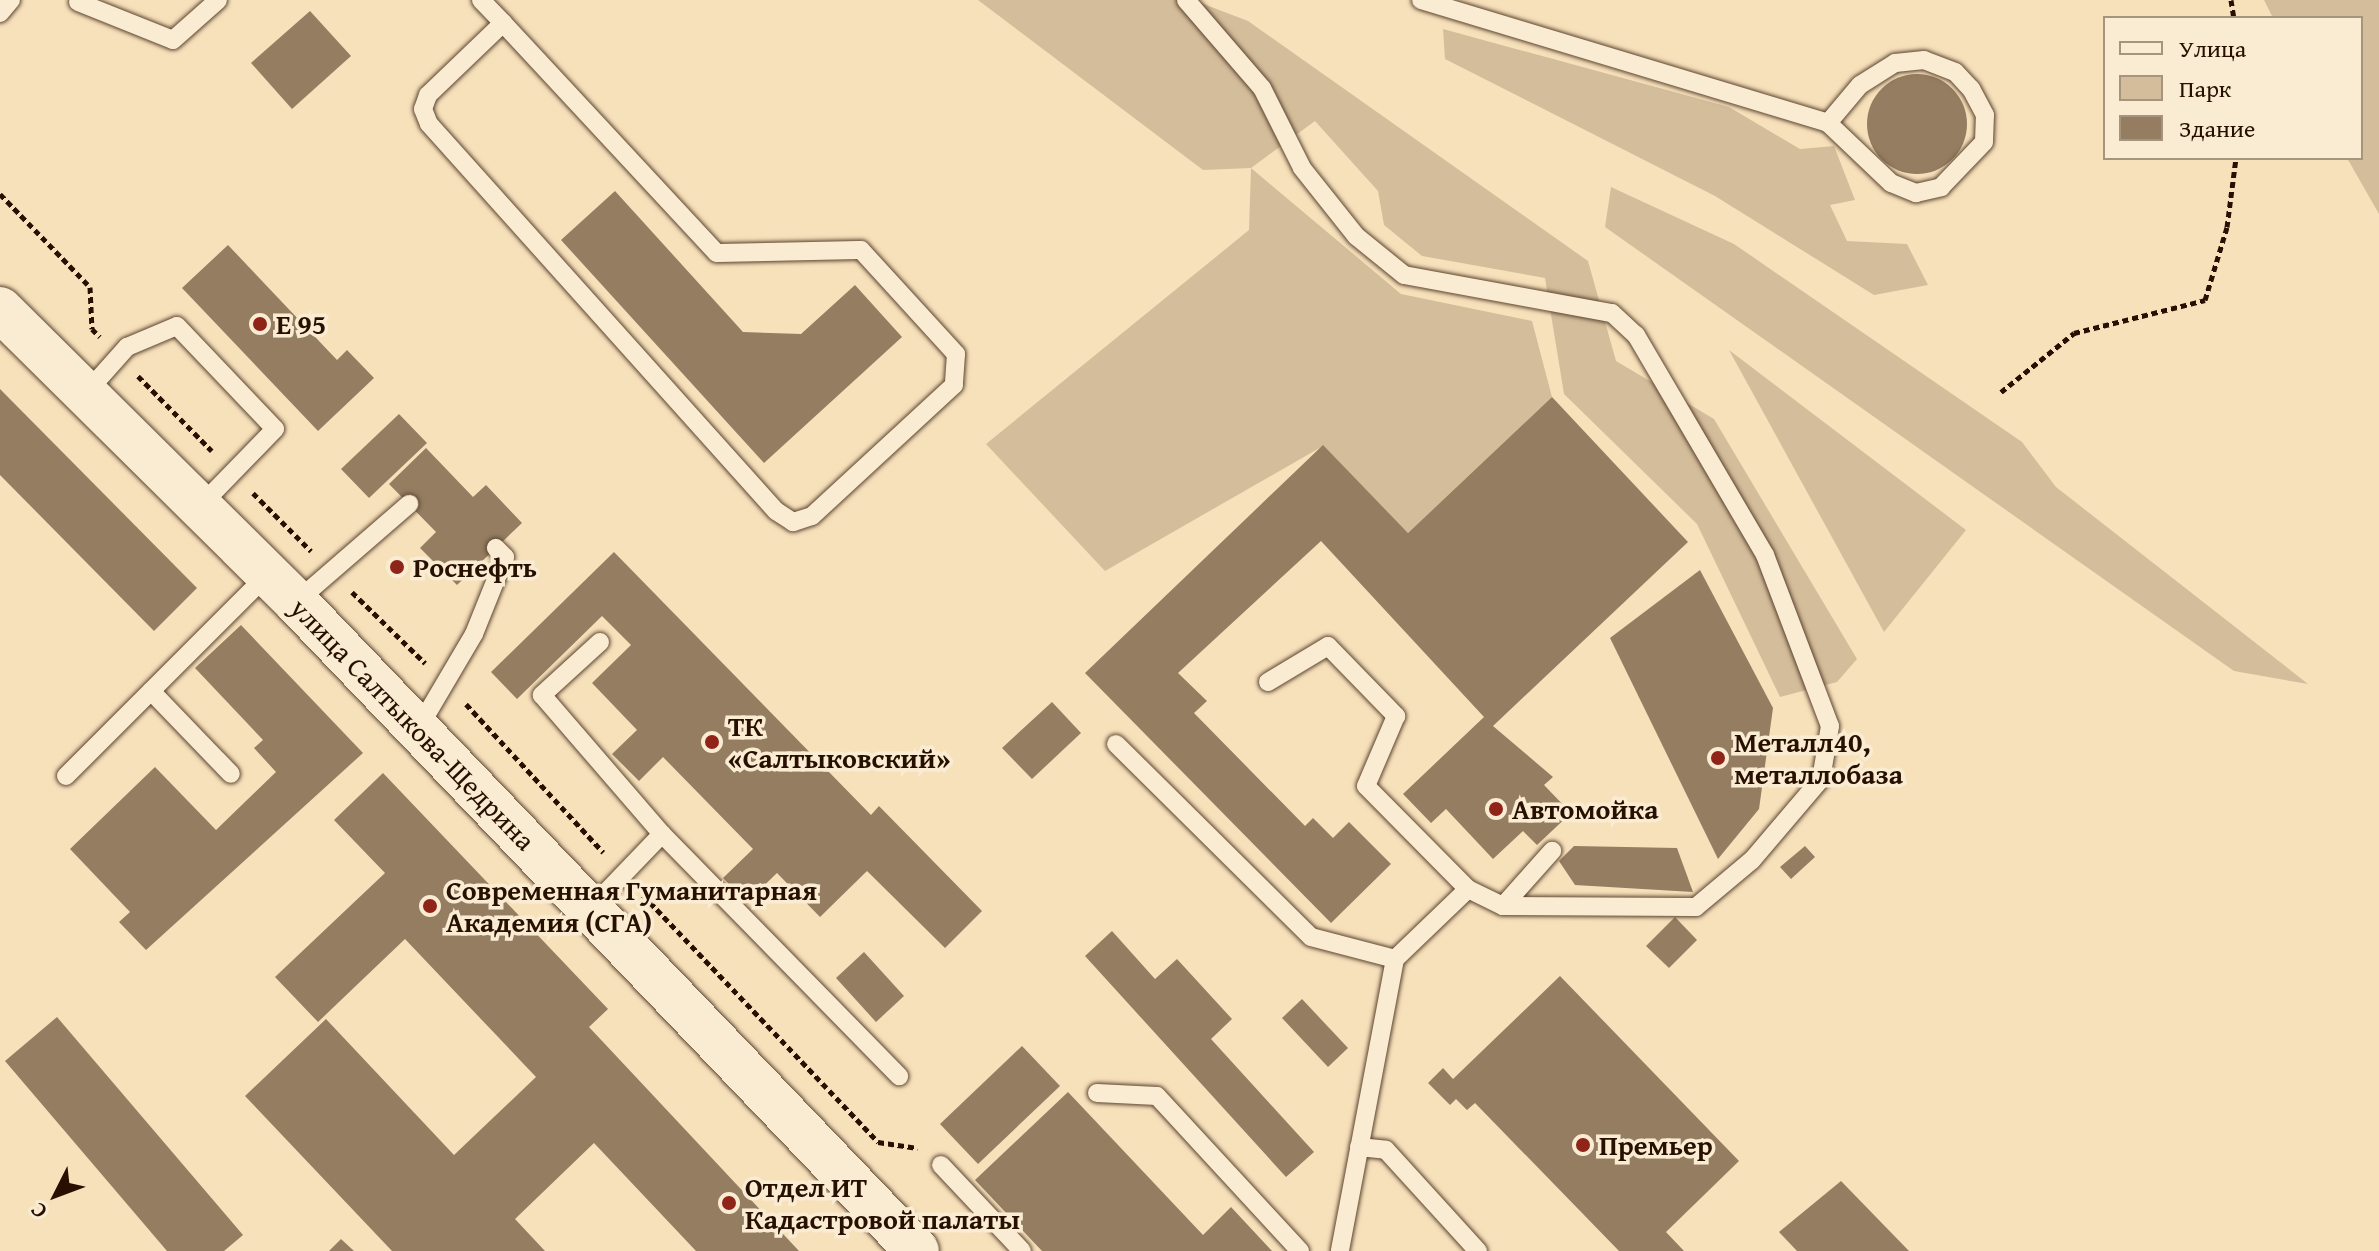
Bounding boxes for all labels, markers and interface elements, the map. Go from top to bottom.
legend [2103,16,2363,160]
text: Улица [2179,31,2246,66]
text: Парк [2179,71,2231,106]
text: Здание [2179,111,2255,146]
place label: Е 95 [276,307,326,341]
marker: Е 95 [251,315,269,333]
place label: Роснефть [413,550,537,584]
marker: Роснефть [388,558,406,576]
street label: улица Салтыкова-Щедрина [284,591,542,857]
place label: ТК «Салтыковский» [728,709,950,775]
place label: Металл40, металлобаза [1734,725,1903,791]
marker: ТК «Салтыковский» [703,733,721,751]
marker: Металл40, металлобаза [1709,749,1727,767]
place label: Автомойка [1512,792,1658,826]
marker: Автомойка [1487,800,1505,818]
place label: Современная Гуманитарная Академия (СГА) [446,873,817,939]
marker: Современная Гуманитарная Академия (СГА) [421,897,439,915]
place label: Премьер [1599,1128,1713,1162]
marker: Премьер [1574,1136,1592,1154]
north arrow [16,1155,96,1235]
place label: Отдел ИТ Кадастровой палаты [745,1170,1020,1236]
marker: Отдел ИТ Кадастровой палаты [720,1194,738,1212]
text: С [22,1196,54,1226]

